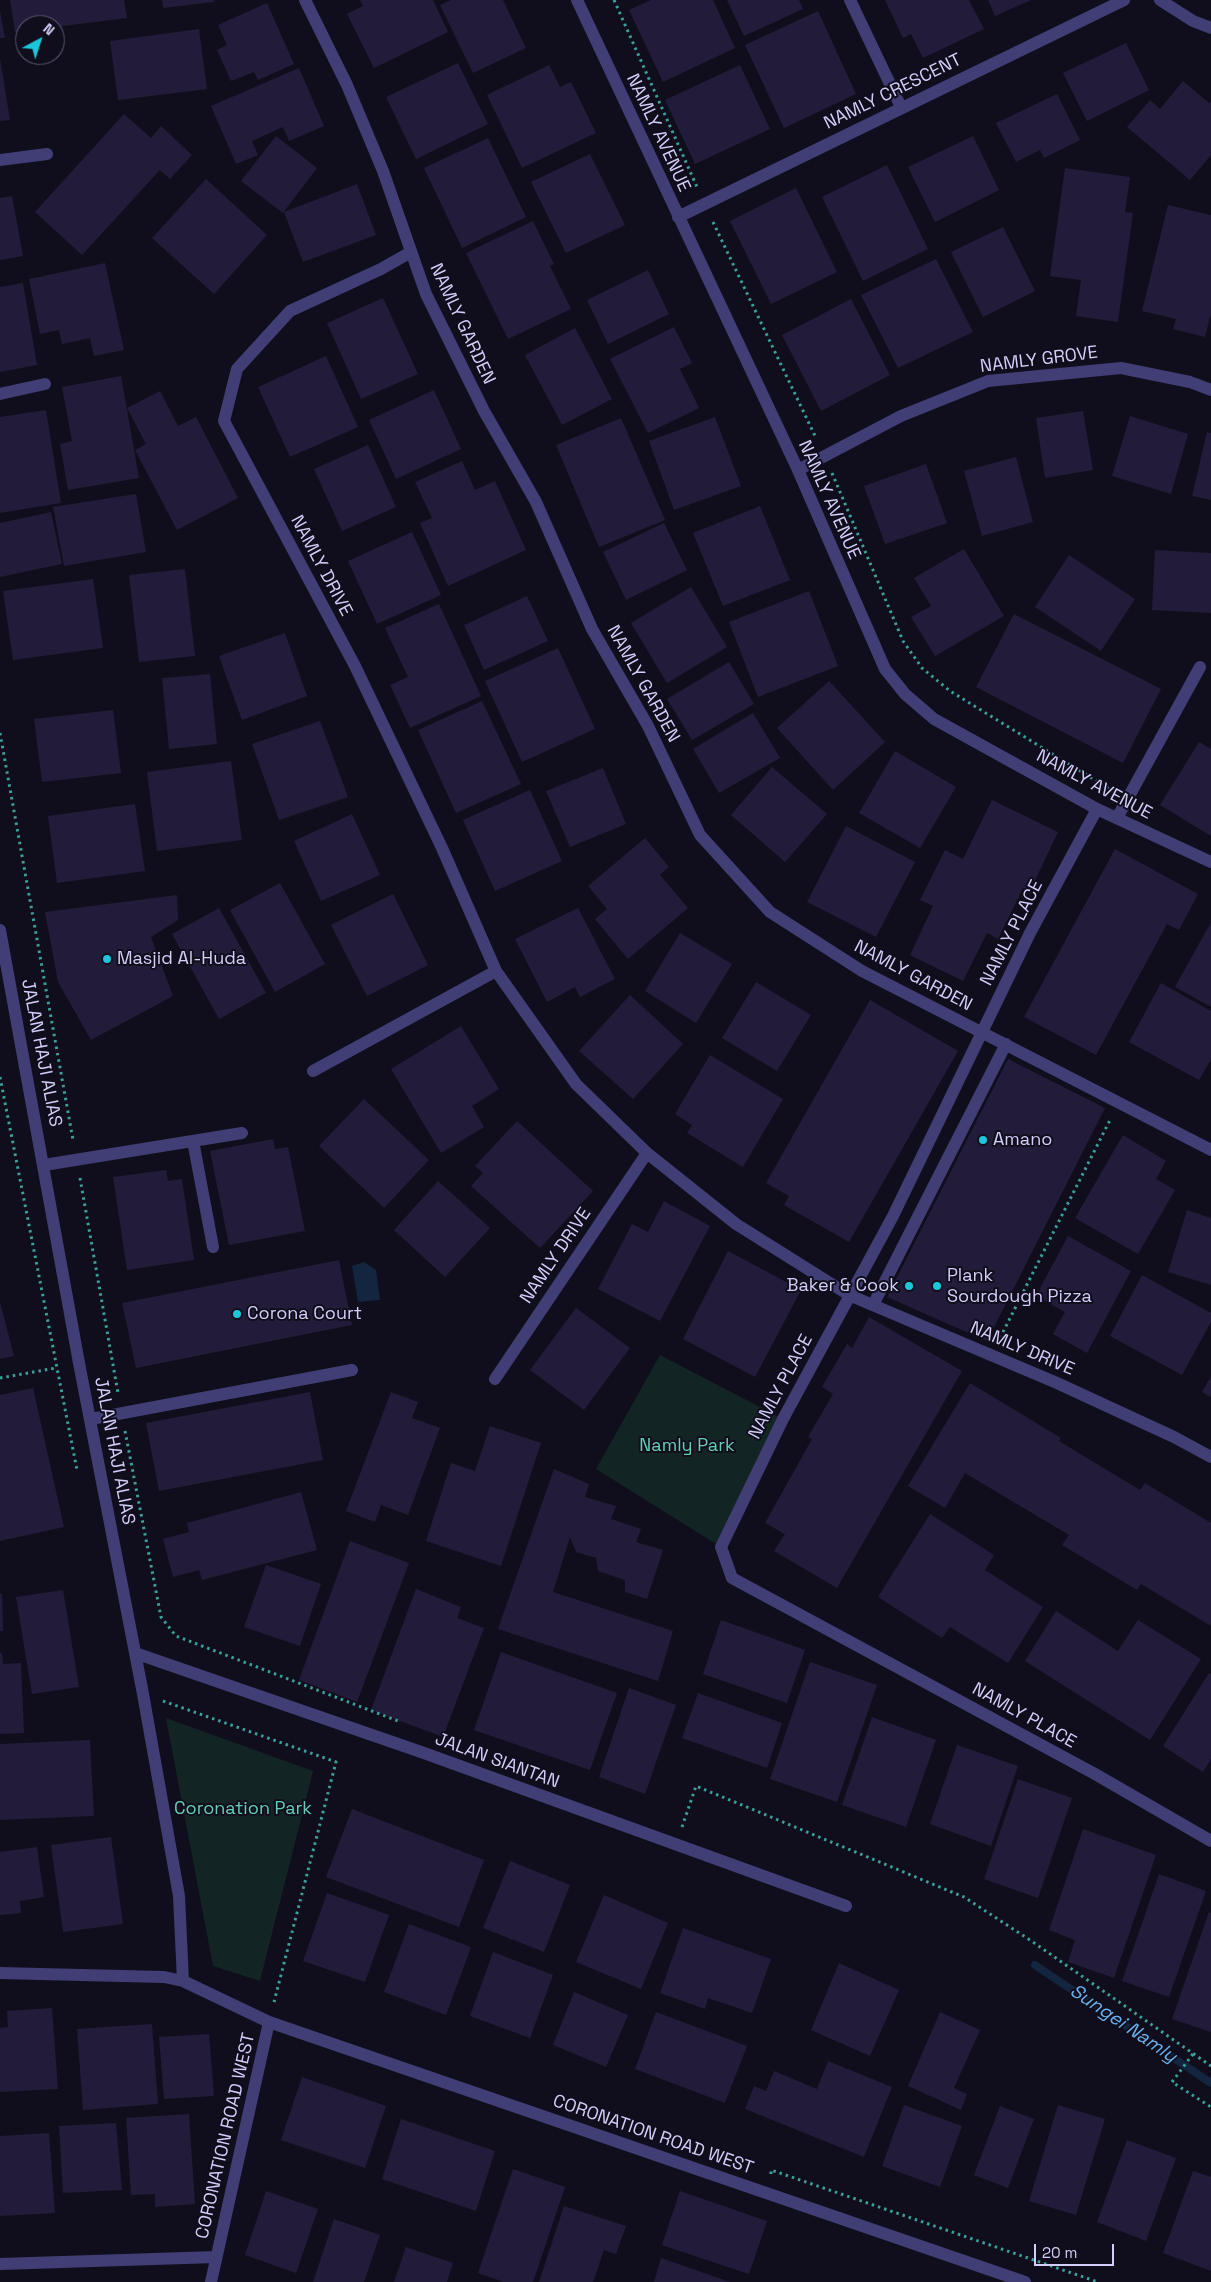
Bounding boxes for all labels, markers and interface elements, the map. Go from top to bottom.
north arrow [15,15,65,65]
text: N [40,19,58,39]
street label: NAMLY CRESCENT [821,49,965,135]
street label: NAMLY AVENUE [621,71,695,195]
street label: NAMLY GARDEN [425,260,499,388]
street label: NAMLY GROVE [979,342,1099,378]
street label: NAMLY AVENUE [793,437,865,563]
street label: NAMLY DRIVE [285,512,357,620]
street label: NAMLY GARDEN [602,622,684,746]
street label: NAMLY AVENUE [1032,745,1156,825]
street label: NAMLY PLACE [976,877,1048,989]
street label: NAMLY GARDEN [850,936,976,1016]
place label: Masjid Al-Huda [117,948,246,970]
marker: Masjid Al-Huda [101,953,113,965]
street label: JALAN HAJI ALIAS [16,977,66,1129]
place label: Amano [993,1129,1052,1151]
marker: Amano [977,1134,989,1146]
street label: NAMLY DRIVE [516,1204,596,1308]
place label: Plank Sourdough Pizza [947,1265,1092,1308]
place label: Baker & Cook [786,1275,899,1297]
marker: Baker & Cook [903,1280,915,1292]
marker: Plank Sourdough Pizza [931,1280,943,1292]
place label: Corona Court [247,1303,362,1325]
marker: Corona Court [231,1308,243,1320]
street label: NAMLY DRIVE [967,1317,1077,1381]
street label: NAMLY PLACE [744,1331,818,1443]
street label: JALAN HAJI ALIAS [89,1375,139,1527]
park label: Namly Park [639,1435,735,1457]
street label: NAMLY PLACE [968,1679,1080,1753]
street label: JALAN SIANTAN [432,1729,562,1793]
park label: Coronation Park [174,1798,312,1820]
water label: Sungei Namly [1065,1980,1181,2068]
street label: CORONATION ROAD WEST [192,2031,260,2241]
street label: CORONATION ROAD WEST [550,2091,756,2179]
scale bar [1036,2234,1116,2266]
text: 20 m [1042,2243,1077,2262]

